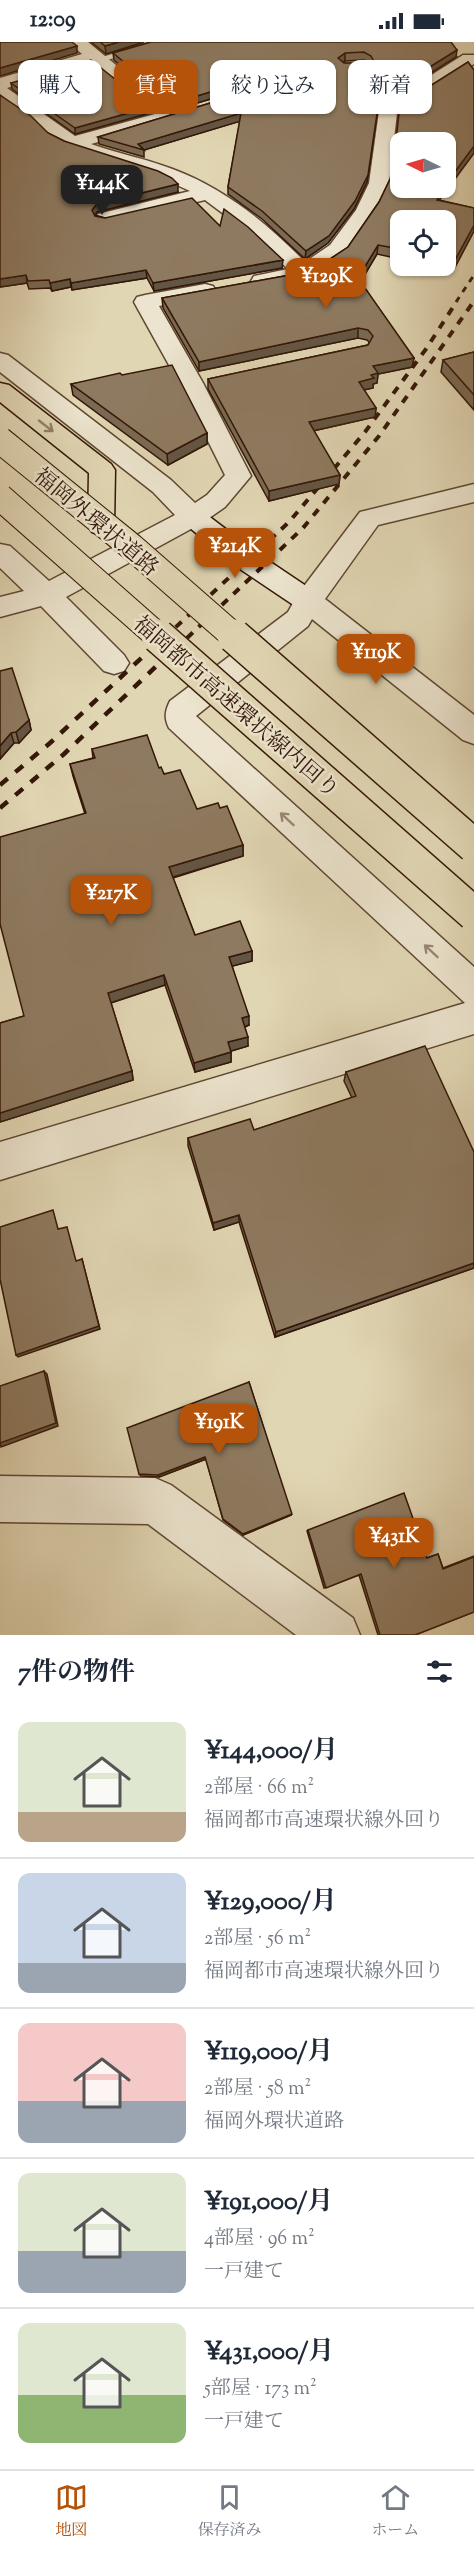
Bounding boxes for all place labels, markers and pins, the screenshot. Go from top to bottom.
pin: ¥144K [60,165,144,216]
pin: ¥129K [284,258,368,309]
pin: ¥214K [193,528,277,579]
pin: ¥119K [334,634,418,685]
pin: ¥217K [69,875,153,926]
pin: ¥191K [177,1404,261,1455]
pin: ¥431K [352,1518,436,1569]

